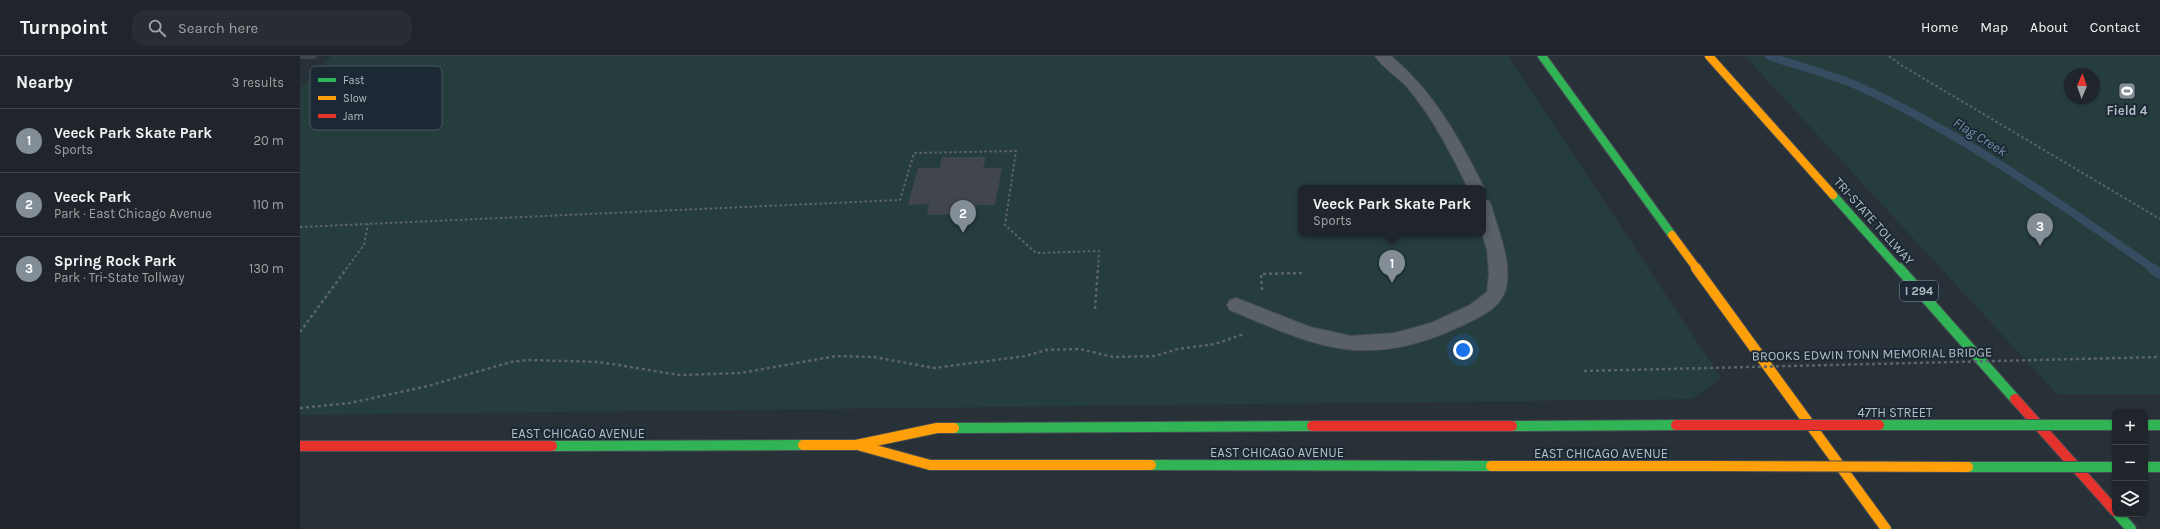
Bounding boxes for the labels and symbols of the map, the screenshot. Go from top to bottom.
legend [310,66,442,130]
north arrow [2064,68,2100,104]
text: Fast [343,74,364,87]
sports icon: Field 4 [2117,81,2137,101]
text: Slow [343,92,367,105]
place label: Field 4 [2106,103,2148,118]
text: Jam [343,110,364,123]
water label: Flag Creek [1950,114,2011,161]
street label: TRI-STATE TOLLWAY [1831,174,1917,268]
pin: 2 [950,200,976,233]
pin: 3 [2027,213,2053,246]
pin: 1 [1379,250,1405,283]
road number: I 294 [1900,281,1938,301]
your location [1453,340,1473,360]
street label: BROOKS EDWIN TONN MEMORIAL BRIDGE [1752,344,1992,364]
street label: 47TH STREET [1857,405,1933,420]
street label: EAST CHICAGO AVENUE [511,426,645,441]
street label: EAST CHICAGO AVENUE [1210,445,1344,460]
street label: EAST CHICAGO AVENUE [1534,446,1668,461]

